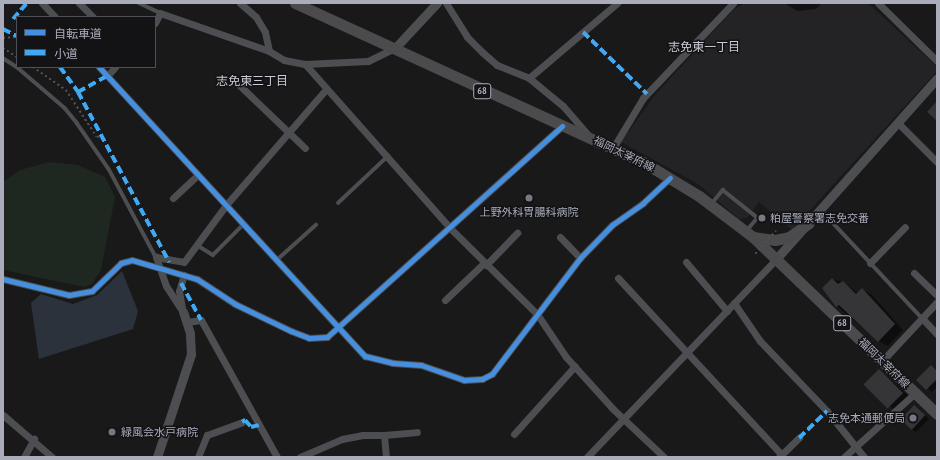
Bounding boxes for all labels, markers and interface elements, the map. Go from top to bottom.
legend [16,16,156,68]
text: 自転車道 [54,26,102,41]
district label: 志免東一丁目 [668,40,740,54]
text: 小道 [54,46,78,61]
district label: 志免東三丁目 [216,74,288,88]
road number: 68 [473,83,491,99]
street label: 福岡太宰府線 [591,134,657,174]
marker: 上野外科胃腸科病院 [523,192,535,204]
place label: 上野外科胃腸科病院 [480,205,578,219]
place label: 粕屋警察署志免交番 [770,211,869,225]
marker: 粕屋警察署志免交番 [757,213,767,223]
road number: 68 [833,315,851,331]
street label: 福岡太宰府線 [856,335,912,391]
place label: 志免本通郵便局 [828,411,905,425]
marker: 志免本通郵便局 [908,413,918,423]
place label: 緑風会水戸病院 [121,425,198,439]
marker: 緑風会水戸病院 [106,426,118,438]

